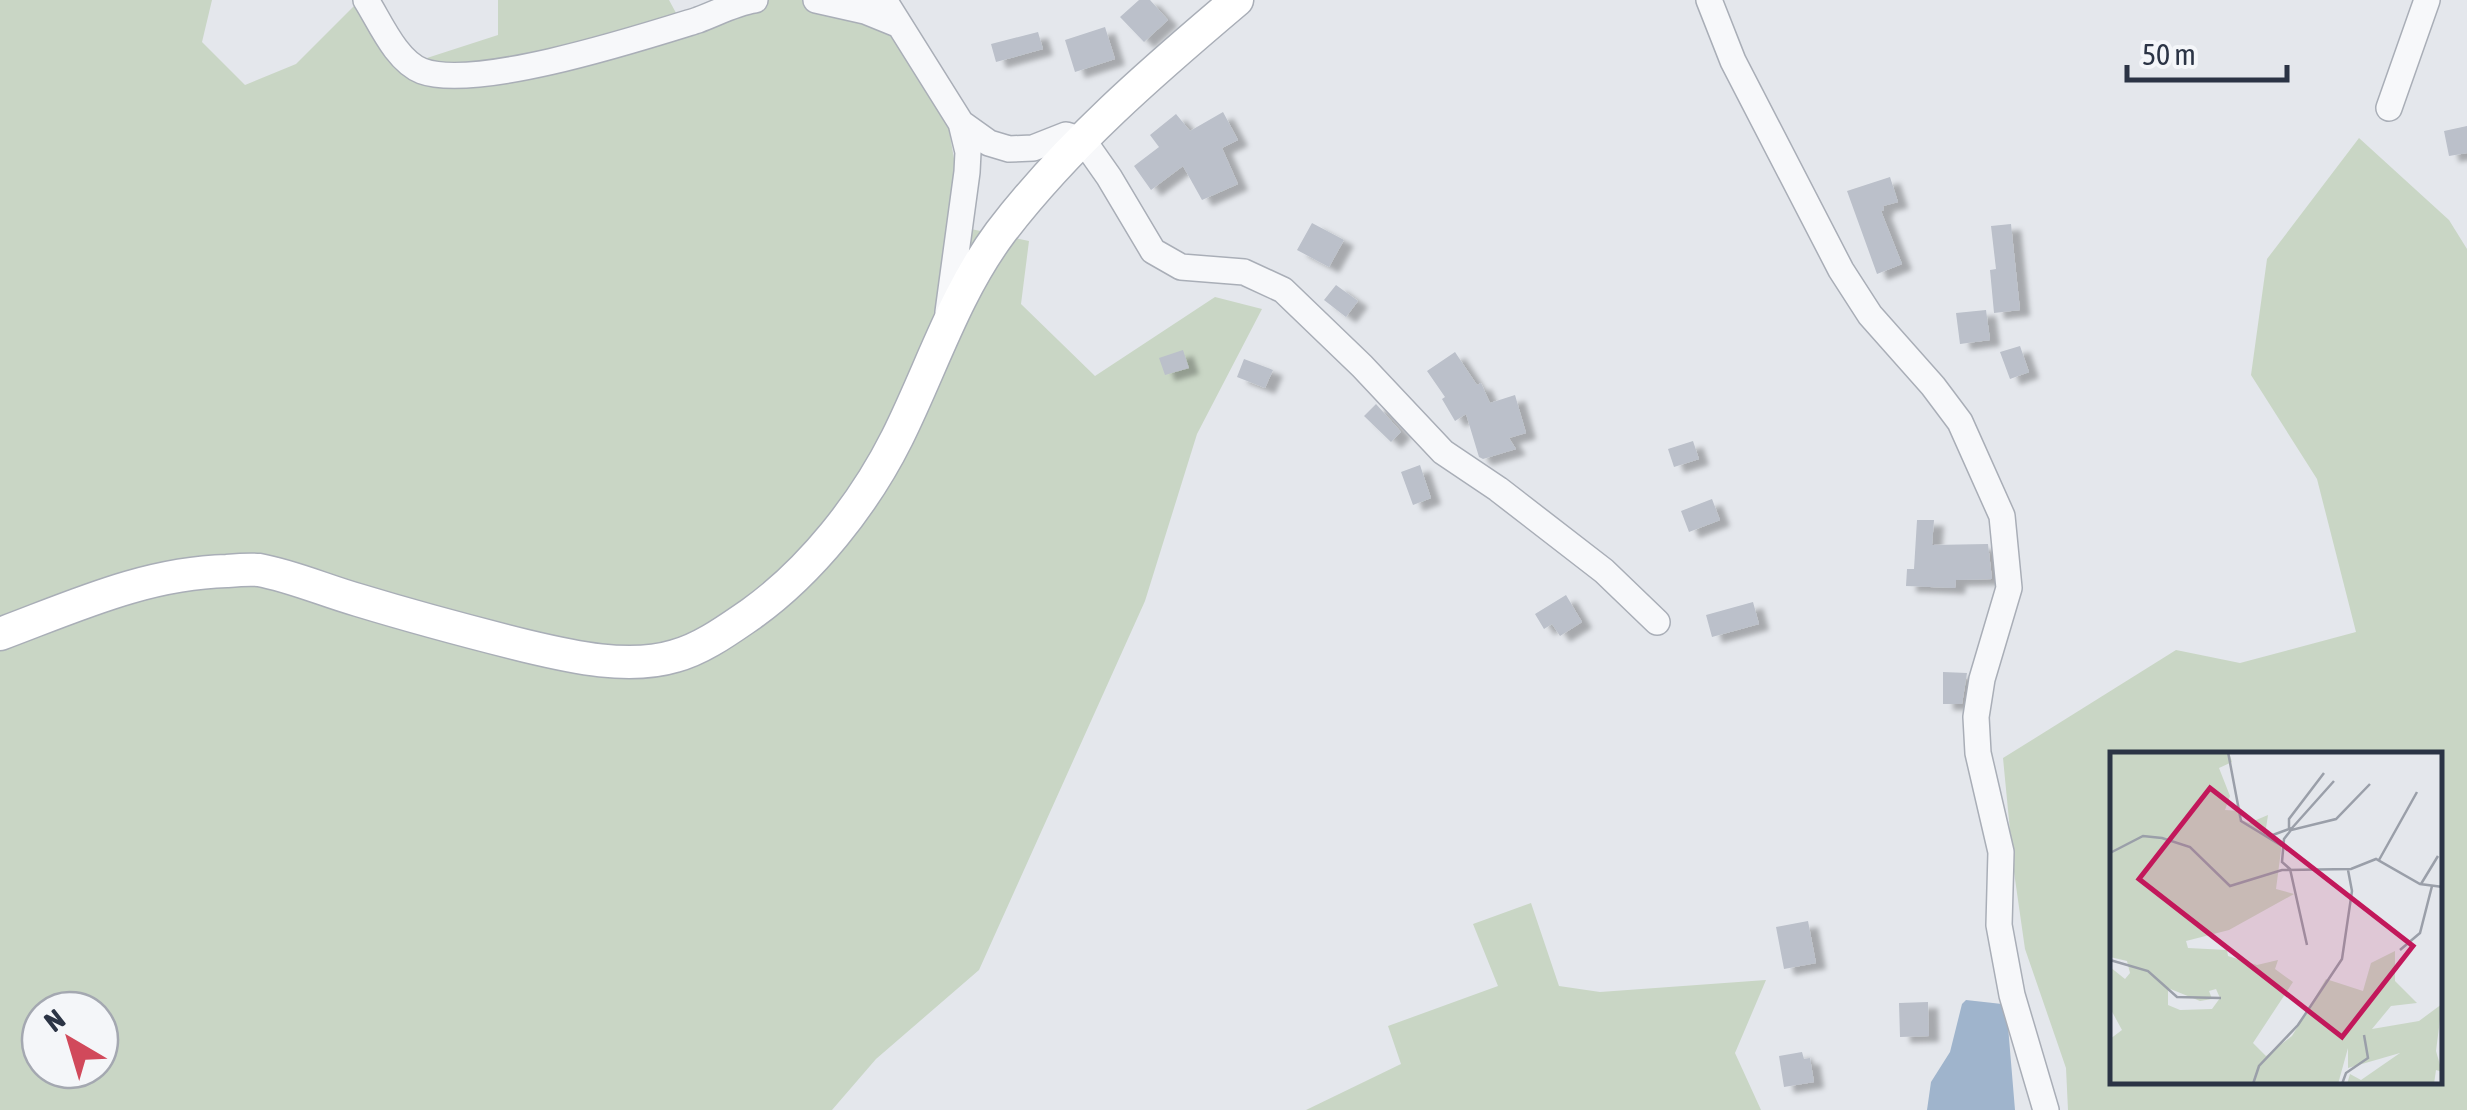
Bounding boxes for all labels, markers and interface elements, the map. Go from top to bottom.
scale bar [2127,20,2287,82]
text: 50 m [2142,37,2196,71]
inset map [2110,752,2442,1085]
north arrow [20,990,120,1090]
text: N [38,1003,71,1038]

